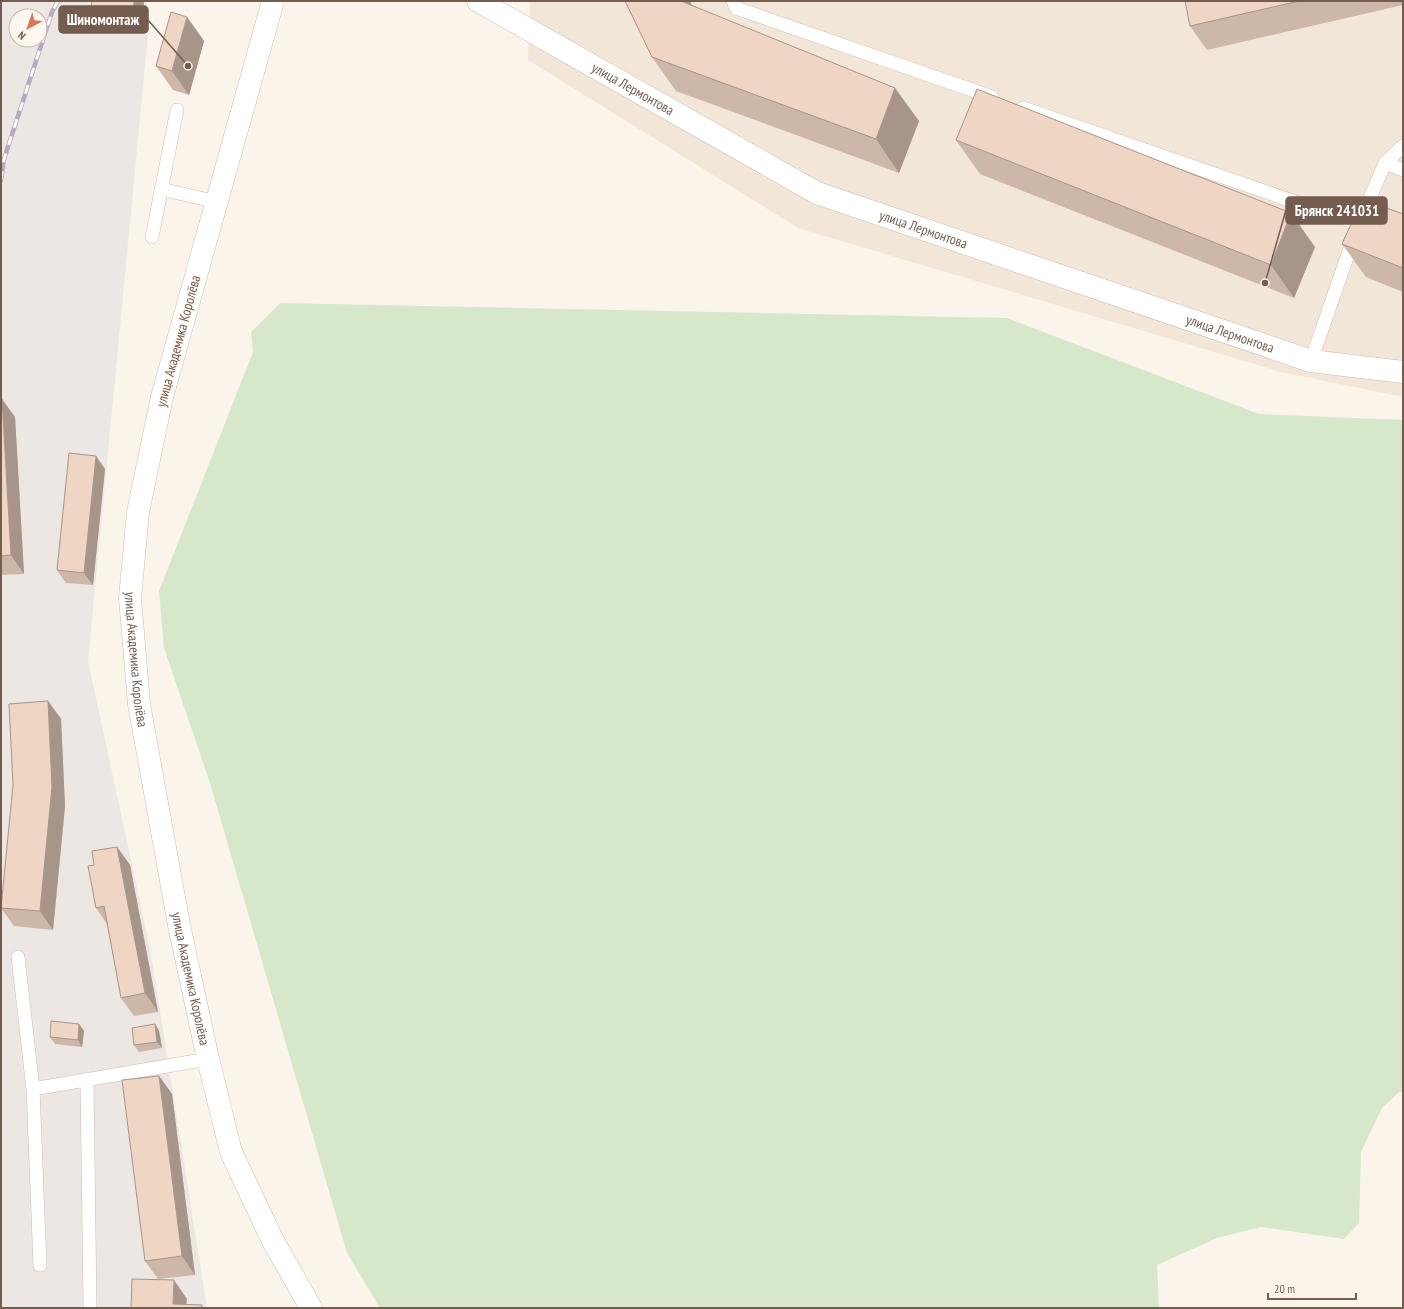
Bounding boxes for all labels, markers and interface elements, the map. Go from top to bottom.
callout: Шиномонтаж [59,6,148,33]
north arrow [8,8,48,48]
text: Шиномонтаж [67,10,139,29]
text: N [15,28,28,43]
street label: улица Лермонтова [589,58,677,119]
callout: Брянск 241031 [1286,197,1387,224]
text: Брянск 241031 [1295,201,1379,220]
street label: улица Лермонтова [877,206,970,252]
street label: улица Академика Королёва [152,273,204,409]
street label: улица Лермонтова [1184,310,1276,357]
street label: улица Академика Королёва [121,591,152,729]
street label: улица Академика Королёва [168,911,214,1047]
scale bar [1268,1275,1356,1301]
text: 20 m [1274,1281,1295,1296]

